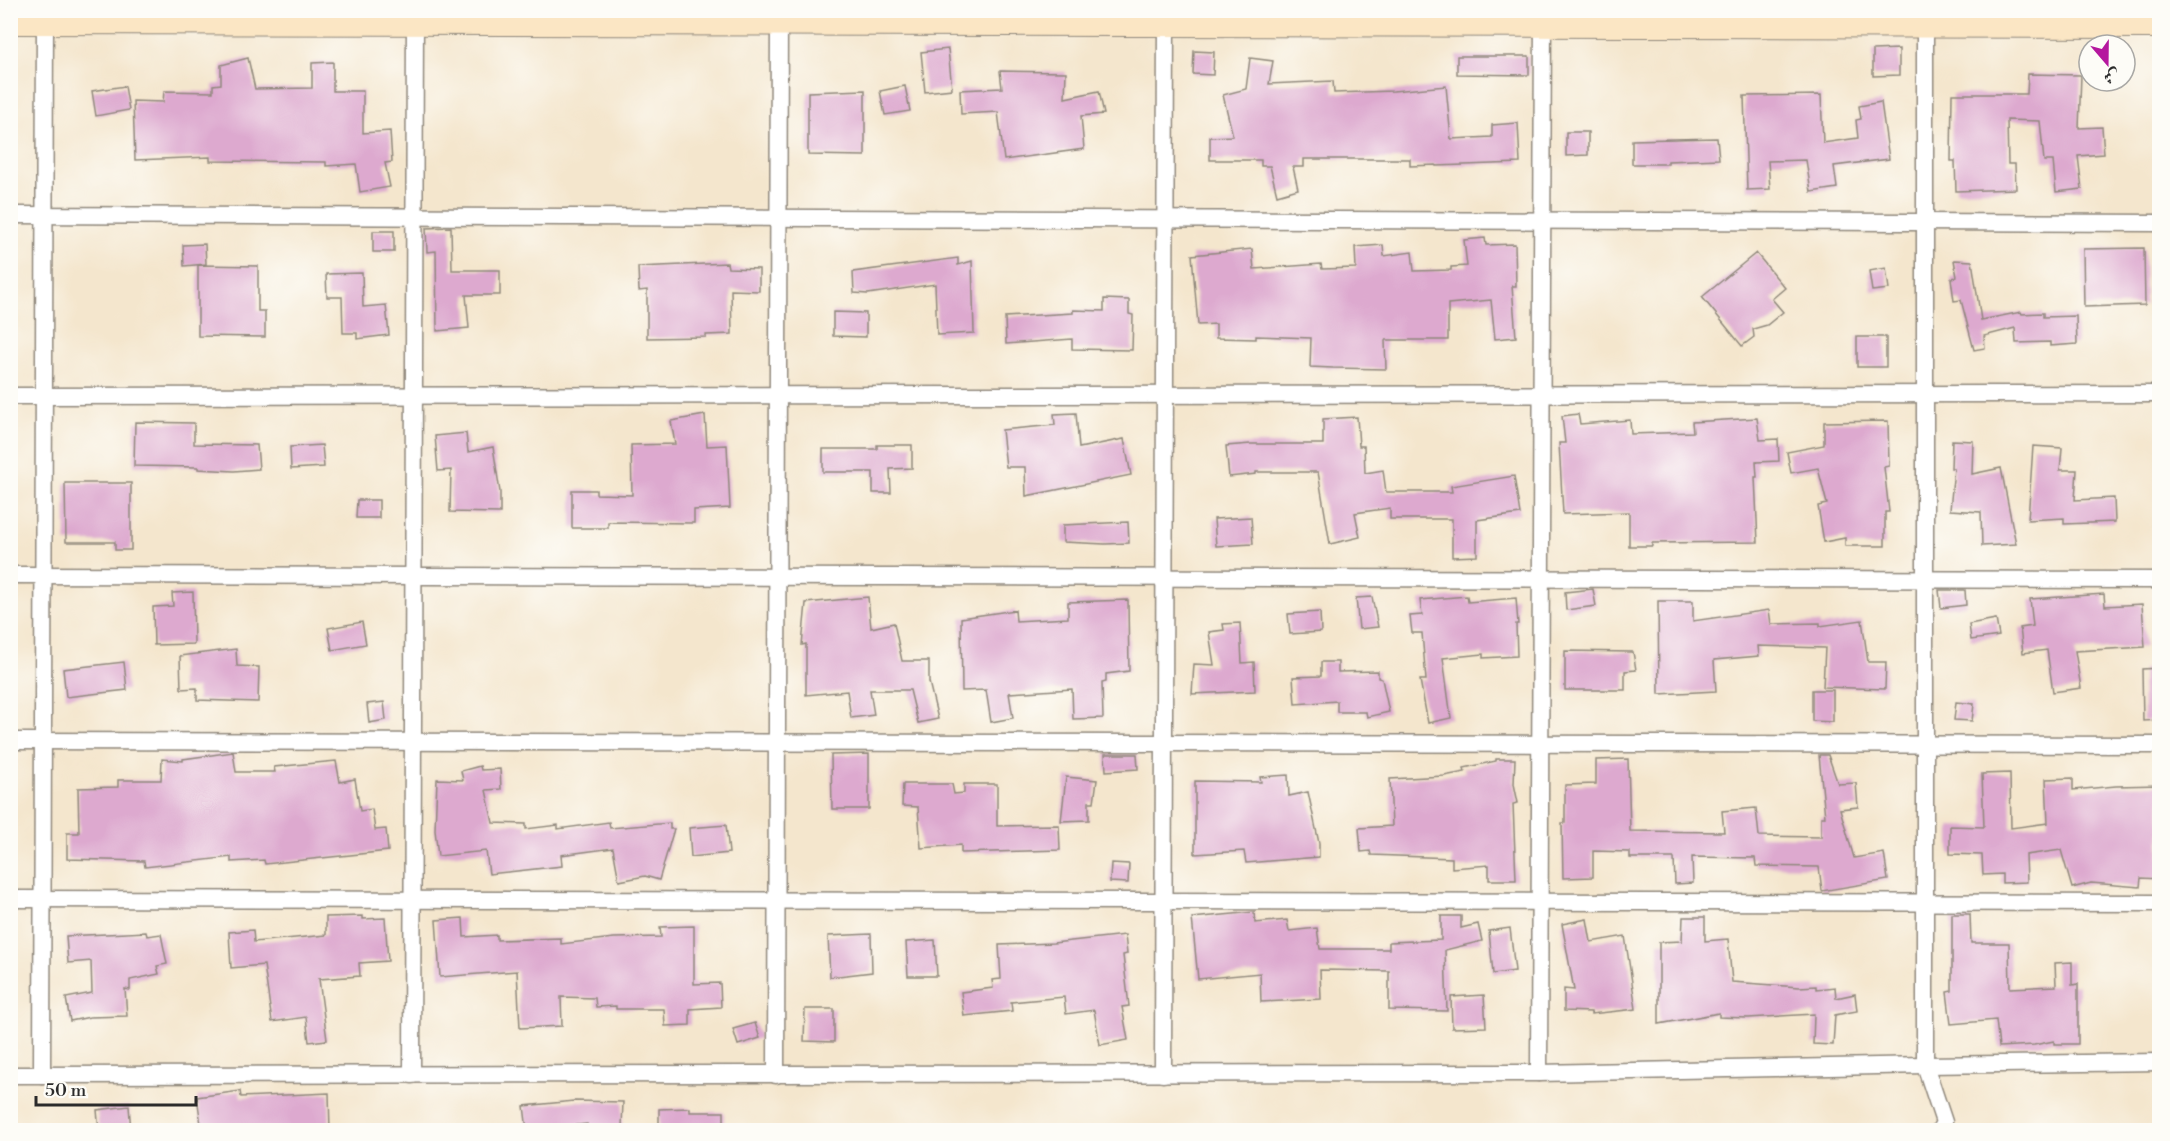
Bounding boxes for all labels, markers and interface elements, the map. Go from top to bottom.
north arrow [2077,33,2137,93]
text: ش [2101,64,2123,88]
scale bar [36,1069,196,1107]
text: 50 m [45,1079,87,1102]

